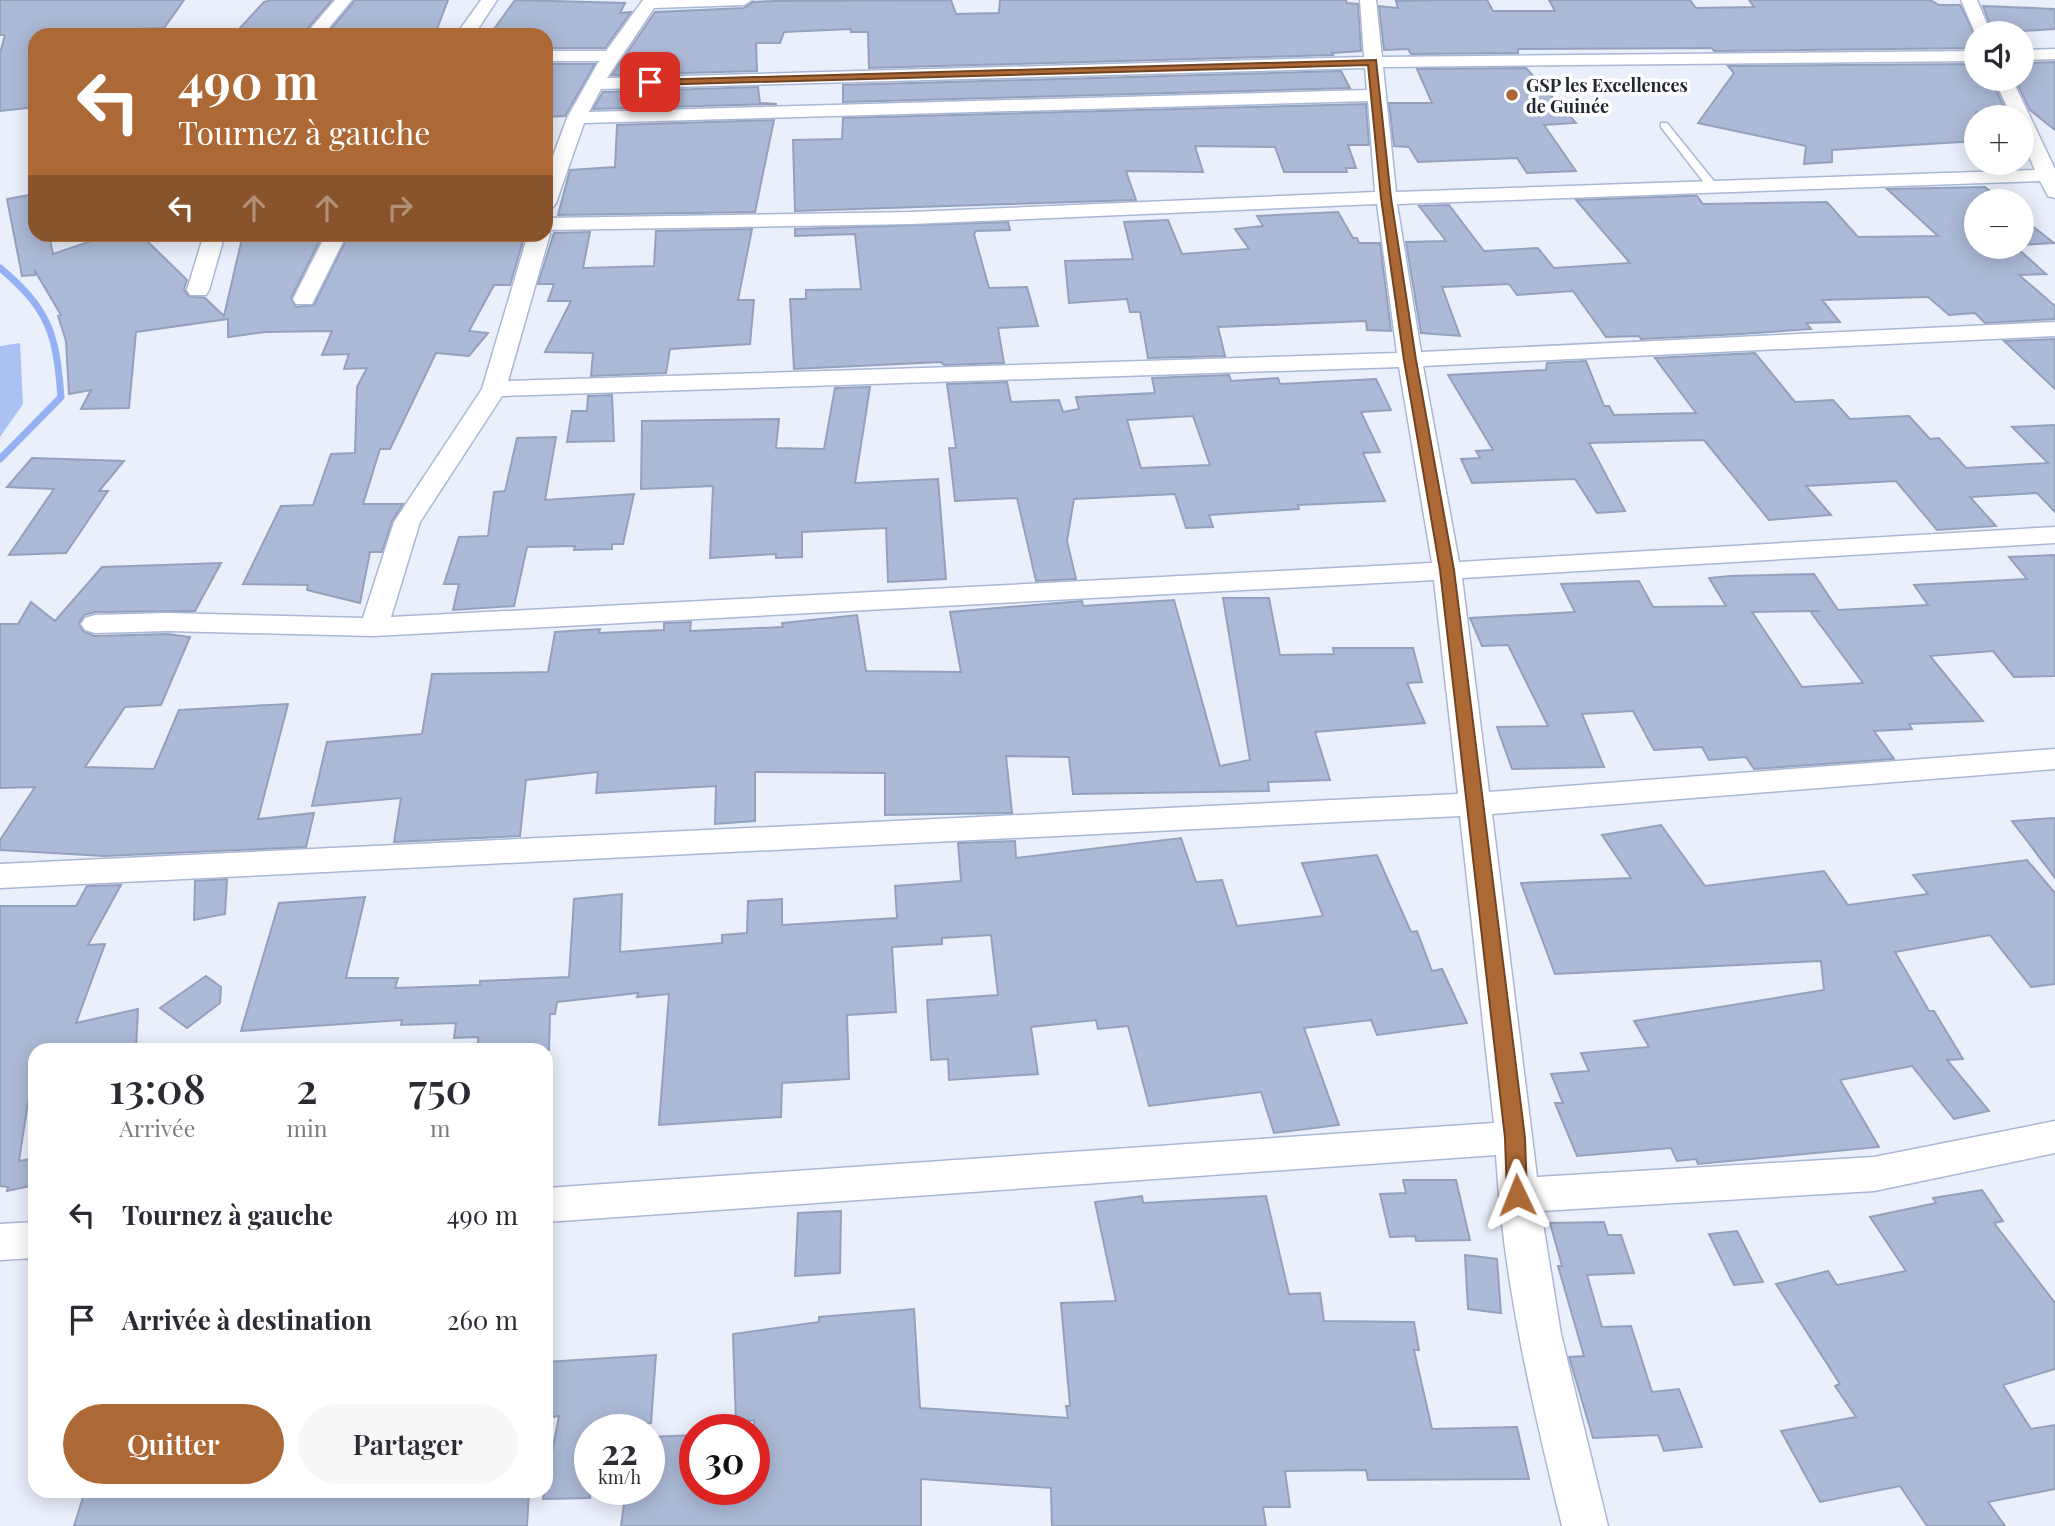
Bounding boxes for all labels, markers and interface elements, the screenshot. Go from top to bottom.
map controls [1964,21,2034,259]
button: sound [1964,21,2034,91]
text: 490 m [178,47,318,112]
pin [620,52,680,112]
icon: left [63,56,154,147]
icon: arrive [631,63,669,101]
place label: GSP les Excellences de Guinée [1526,73,1688,118]
marker: GSP les Excellences de Guinée [1504,87,1520,103]
button: + [1964,105,2034,175]
text: Tournez à gauche [178,110,431,153]
icon: left [162,189,200,227]
icon: ahead [235,189,273,227]
icon: ahead [308,189,346,227]
icon: right [381,189,419,227]
button: − [1964,189,2034,259]
text: 13:08 [109,1059,206,1115]
text: 2 [296,1059,318,1115]
text: 750 [408,1059,472,1115]
text: Arrivée [119,1112,195,1143]
text: min [287,1112,328,1143]
text: m [430,1112,450,1143]
position arrow [1480,1158,1554,1232]
icon: left [63,1196,101,1234]
text: Tournez à gauche [122,1197,333,1232]
text: 490 m [447,1197,518,1232]
icon: arrive [63,1301,101,1339]
text: Arrivée à destination [122,1302,372,1337]
text: 260 m [447,1302,518,1337]
button: Quitter [63,1404,284,1484]
button: Partager [298,1404,518,1484]
speed limit sign: 30 [679,1414,770,1505]
text: 22 [601,1427,638,1474]
text: km/h [598,1465,641,1489]

